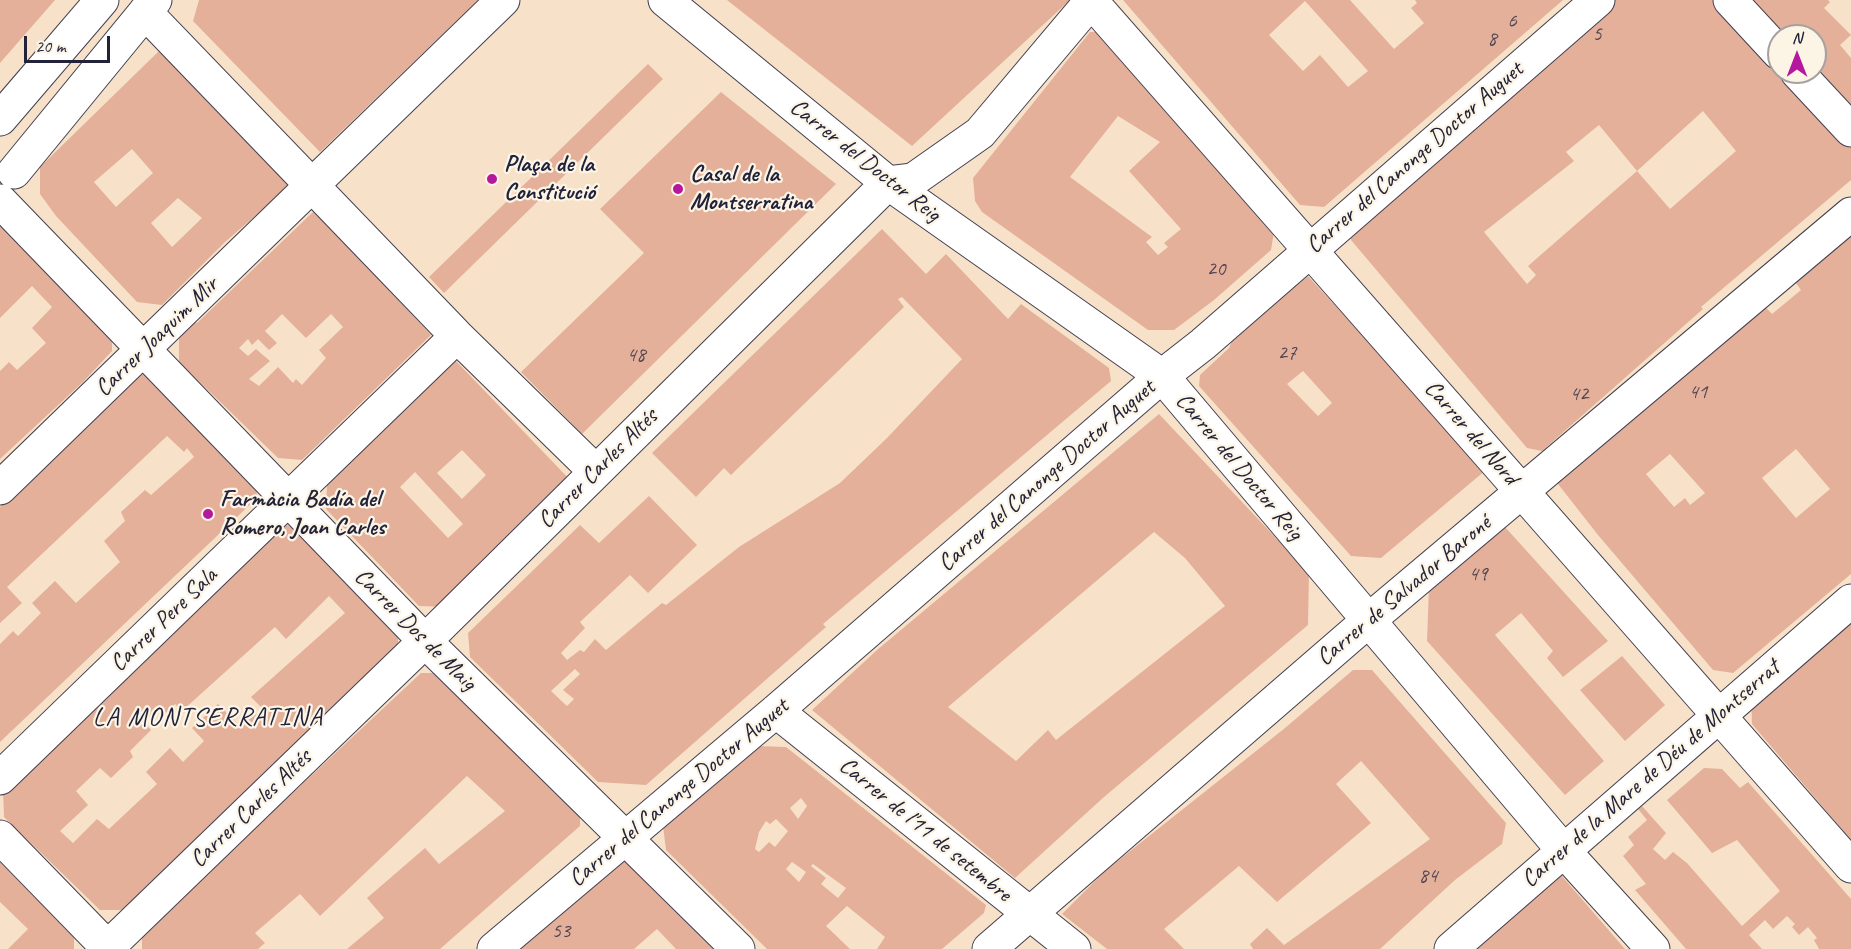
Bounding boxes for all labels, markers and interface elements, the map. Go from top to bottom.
house number: 6 [1507,8,1517,34]
house number: 5 [1592,21,1602,47]
scale bar [27,24,112,62]
north arrow [1767,24,1827,84]
house number: 8 [1487,26,1497,52]
text: N [1792,28,1802,48]
text: 20 m [35,35,66,57]
street label: Carrer del Canonge Doctor Auguet [1301,56,1529,260]
street label: Carrer del Doctor Reig [784,93,946,229]
place label: Plaça de la Constitució [504,151,595,207]
place label: Casal de la Montserratina [690,161,812,217]
marker: Plaça de la Constitució [485,172,499,186]
marker: Casal de la Montserratina [671,182,685,196]
house number: 20 [1207,256,1225,282]
street label: Carrer Joaquim Mir [89,271,225,403]
house number: 27 [1278,340,1296,366]
house number: 48 [627,342,645,368]
street label: Carrer del Canonge Doctor Auguet [933,374,1161,578]
street label: Carrer del Nord [1418,375,1524,491]
house number: 41 [1689,379,1707,405]
house number: 42 [1570,381,1588,407]
street label: Carrer del Doctor Reig [1169,387,1309,547]
street label: Carrer Carles Altés [532,403,664,535]
place label: Farmàcia Badía del Romero, Joan Carles [220,486,385,542]
marker: Farmàcia Badía del Romero, Joan Carles [201,507,215,521]
street label: Carrer de Salvador Baroné [1311,510,1497,672]
house number: 49 [1469,561,1487,587]
street label: Carrer Pere Sala [104,562,224,678]
street label: Carrer Dos de Maig [348,563,482,697]
street label: Carrer de la Mare de Déu de Montserrat [1516,654,1786,894]
street label: Carrer del Canonge Doctor Auguet [563,693,795,893]
district label: LA MONTSERRATINA [94,702,322,734]
street label: Carrer Carles Altés [184,744,318,874]
street label: Carrer de l'11 de setembre [833,752,1017,908]
house number: 84 [1419,863,1437,889]
house number: 53 [552,918,570,944]

